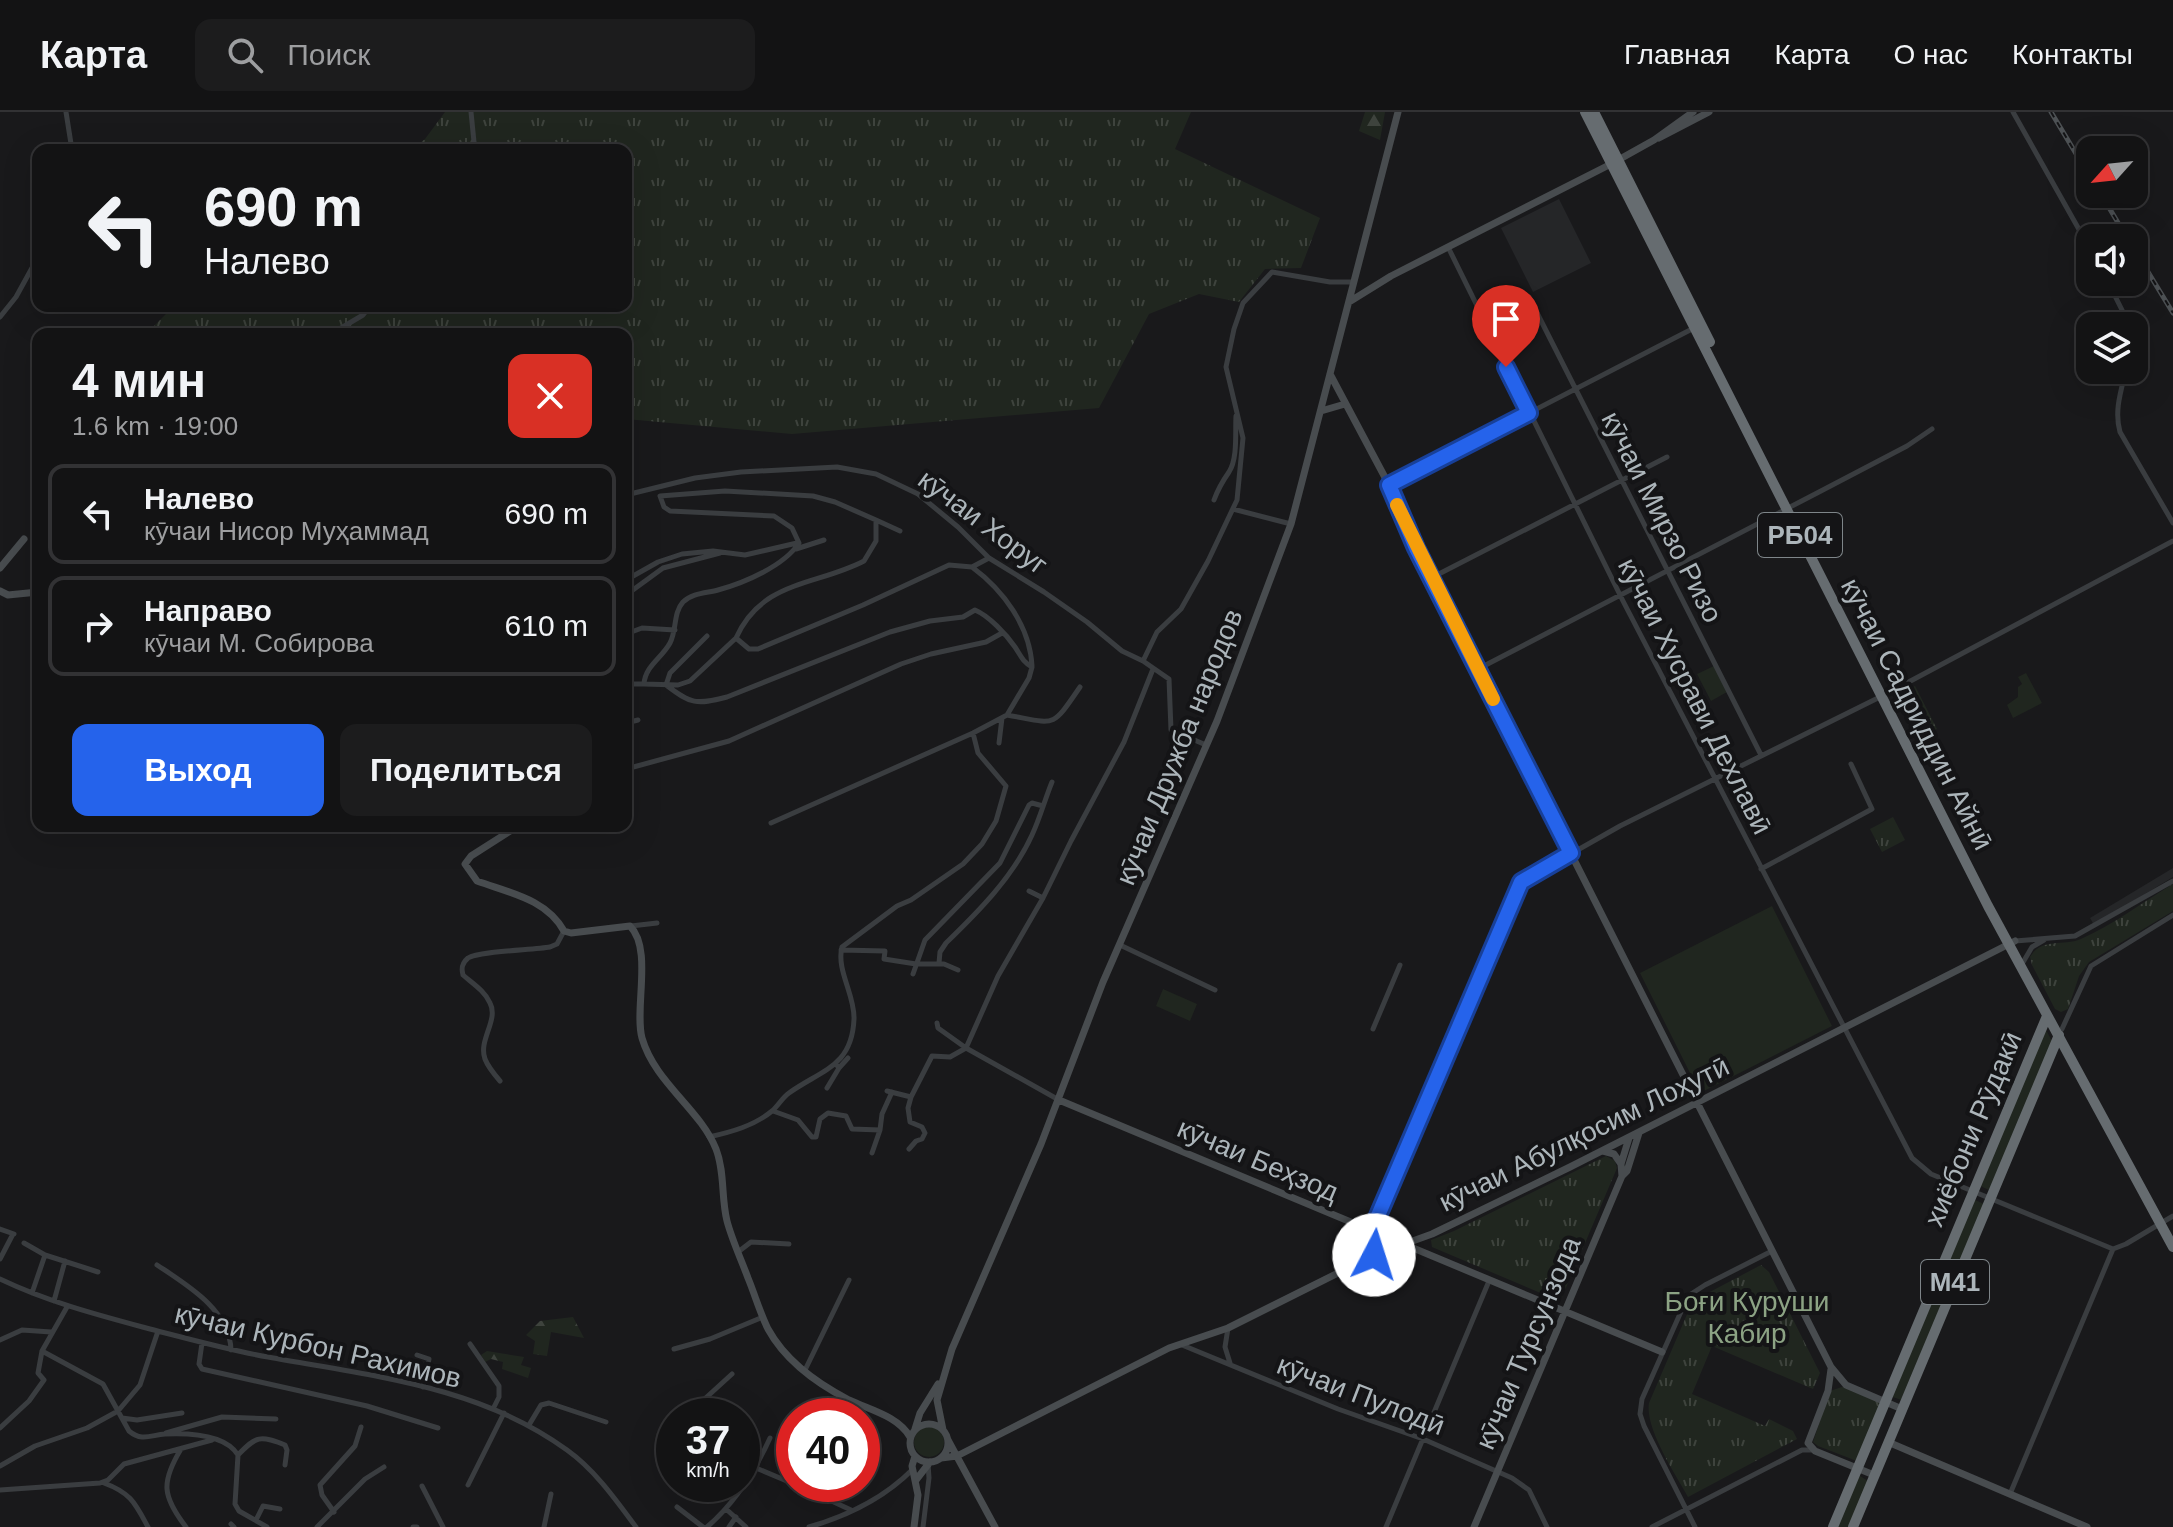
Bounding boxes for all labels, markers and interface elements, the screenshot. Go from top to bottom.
search box [195,19,755,91]
icon: search [223,33,267,77]
text: Карта [40,34,147,76]
text: Поиск [287,38,370,71]
text: Главная [1624,39,1731,70]
text: Карта [1775,39,1849,70]
text: О нас [1893,39,1968,70]
text: Контакты [2012,39,2133,70]
north arrow [2076,136,2148,208]
map controls [2076,136,2148,384]
text: 690 m [204,175,363,238]
icon: left [72,176,176,280]
button: sound [2076,224,2148,296]
text: Налево [204,241,330,282]
pin [1472,285,1540,367]
icon: arrive [1484,297,1528,341]
button: layers [2076,312,2148,384]
text: 4 мин [72,354,206,407]
button: close [508,354,592,438]
street label: кӯчаи Мирзо Ризо [1595,406,1729,628]
text: 1.6 km · 19:00 [72,411,238,441]
street label: кӯчаи Хоруг [912,464,1054,580]
text: Налево [144,482,254,515]
icon: left [76,492,120,536]
text: 690 m [505,497,588,530]
road number: РБ04 [1758,513,1842,557]
text: кӯчаи Нисор Муҳаммад [144,516,429,546]
street label: кӯчаи Хусрави Дехлавӣ [1612,553,1778,839]
street label: кӯчаи Садриддин Айнӣ [1835,573,1999,855]
text: Направо [144,594,272,627]
icon: right [76,604,120,648]
street label: кӯчаи Дружба народов [1109,605,1249,889]
text: 610 m [505,609,588,642]
text: кӯчаи М. Собирова [144,628,374,658]
button: Выход [72,724,324,816]
button: Поделиться [340,724,592,816]
street label: хиёбони Рӯдакӣ [1918,1027,2028,1231]
street label: кӯчаи Абулқосим Лоҳутӣ [1434,1050,1734,1218]
street label: кӯчаи Беҳзод [1173,1112,1343,1208]
position arrow [1332,1213,1416,1297]
street label: кӯчаи Турсунзода [1469,1232,1587,1454]
road number: M41 [1921,1260,1989,1304]
park label: Боғи Куруши Кабир [1665,1286,1829,1349]
street label: кӯчаи Курбон Рахимов [172,1298,464,1394]
street label: кӯчаи Пулодӣ [1273,1349,1449,1441]
speed limit sign: 40 [776,1398,880,1502]
text: 37 [686,1418,730,1462]
text: km/h [686,1459,730,1481]

